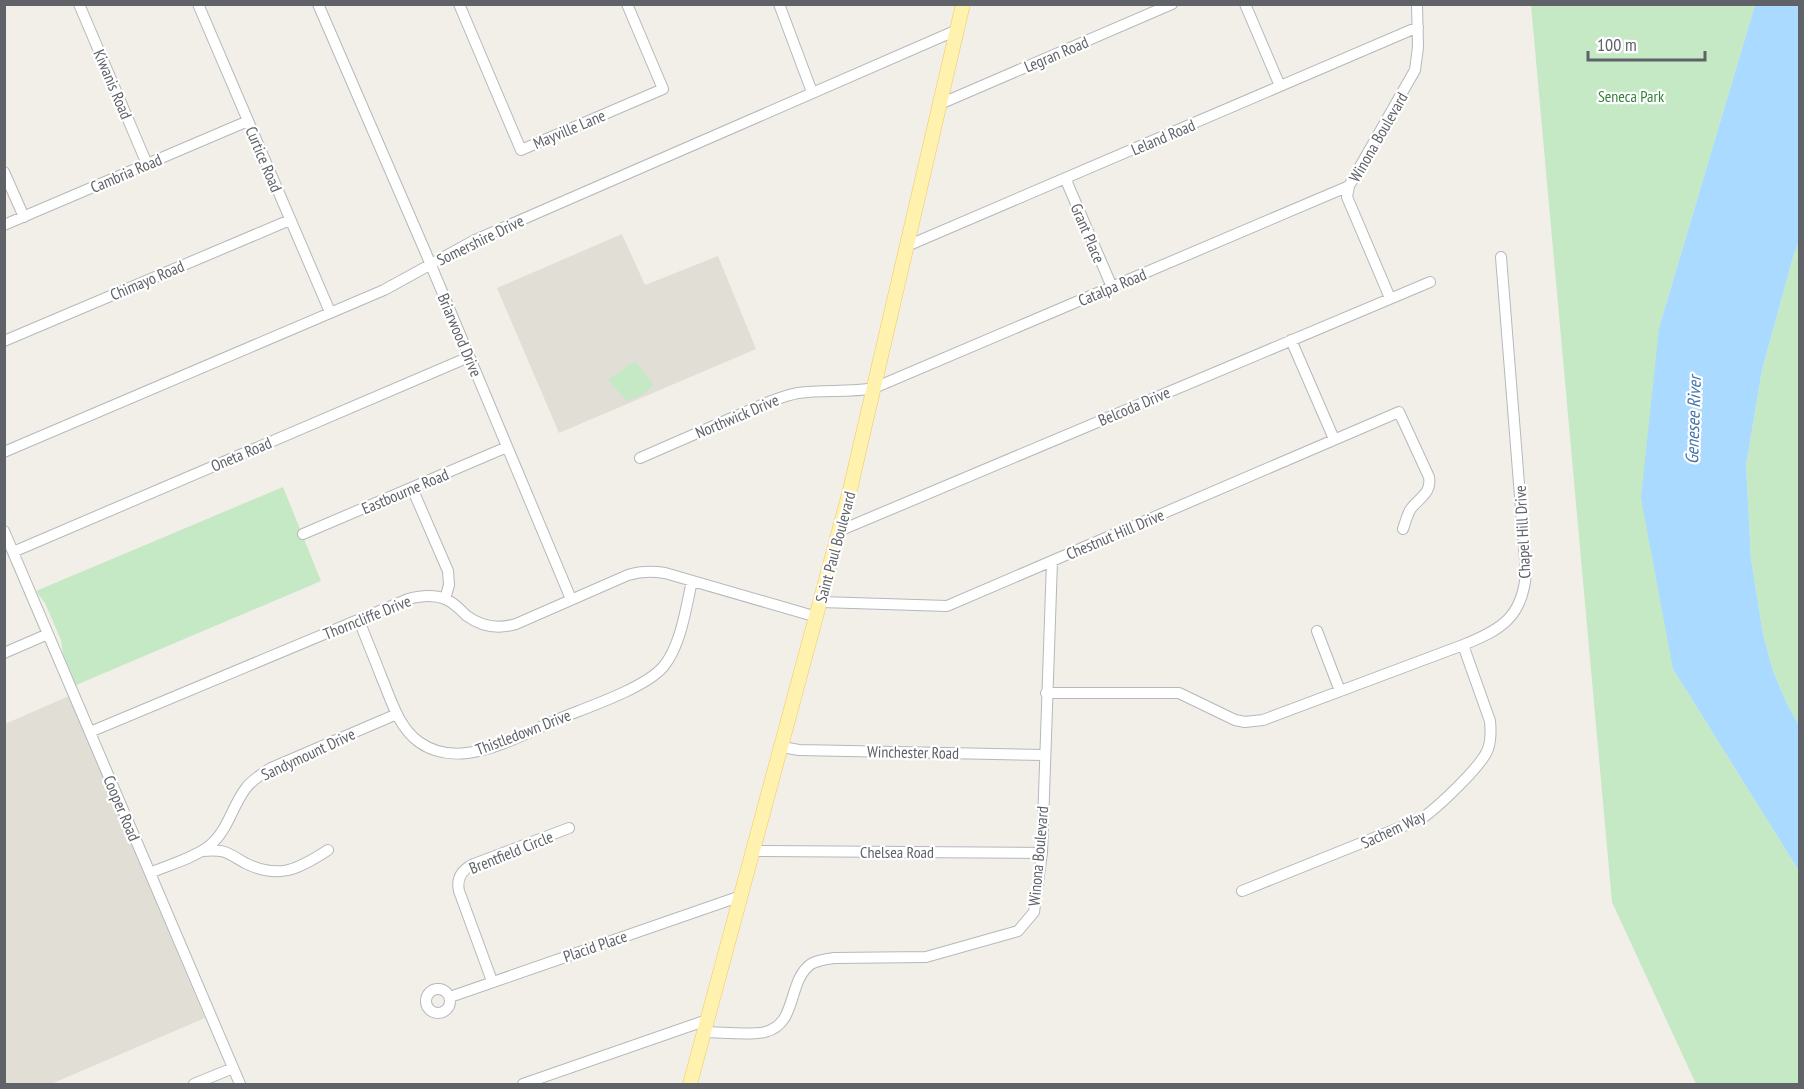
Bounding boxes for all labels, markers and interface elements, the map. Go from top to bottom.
scale bar [1588,24,1705,62]
street label: Legran Road [1021,32,1091,76]
text: 100 m [1597,33,1637,56]
street label: Kiwanis Road [89,46,137,122]
park label: Seneca Park [1598,86,1665,106]
street label: Winona Boulevard [1344,88,1412,185]
street label: Mayville Lane [530,105,608,153]
street label: Leland Road [1128,115,1198,159]
street label: Curtice Road [241,123,287,195]
street label: Cambria Road [87,149,165,197]
street label: Grant Place [1067,200,1109,266]
street label: Somershire Drive [433,210,527,270]
street label: Chimayo Road [107,255,187,304]
street label: Catalpa Road [1075,264,1149,310]
street label: Briarwood Drive [433,290,487,380]
water label: Genesee River [1680,372,1706,464]
street label: Belcoda Drive [1095,382,1173,430]
street label: Northwick Drive [692,389,782,443]
street label: Oneta Road [208,432,274,476]
street label: Eastbourne Road [358,464,452,518]
street label: Chapel Hill Drive [1510,485,1534,579]
street label: Saint Paul Boulevard [811,489,859,605]
street label: Chestnut Hill Drive [1063,504,1167,564]
street label: Thorncliffe Drive [320,590,414,644]
street label: Thistledown Drive [473,705,573,759]
street label: Sandymount Drive [258,724,358,784]
street label: Winchester Road [867,741,959,763]
street label: Cooper Road [99,772,145,844]
street label: Winona Boulevard [1024,805,1052,907]
street label: Sachem Way [1358,805,1428,853]
street label: Brentfield Circle [466,826,556,878]
street label: Chelsea Road [860,842,934,862]
street label: Placid Place [560,926,630,966]

